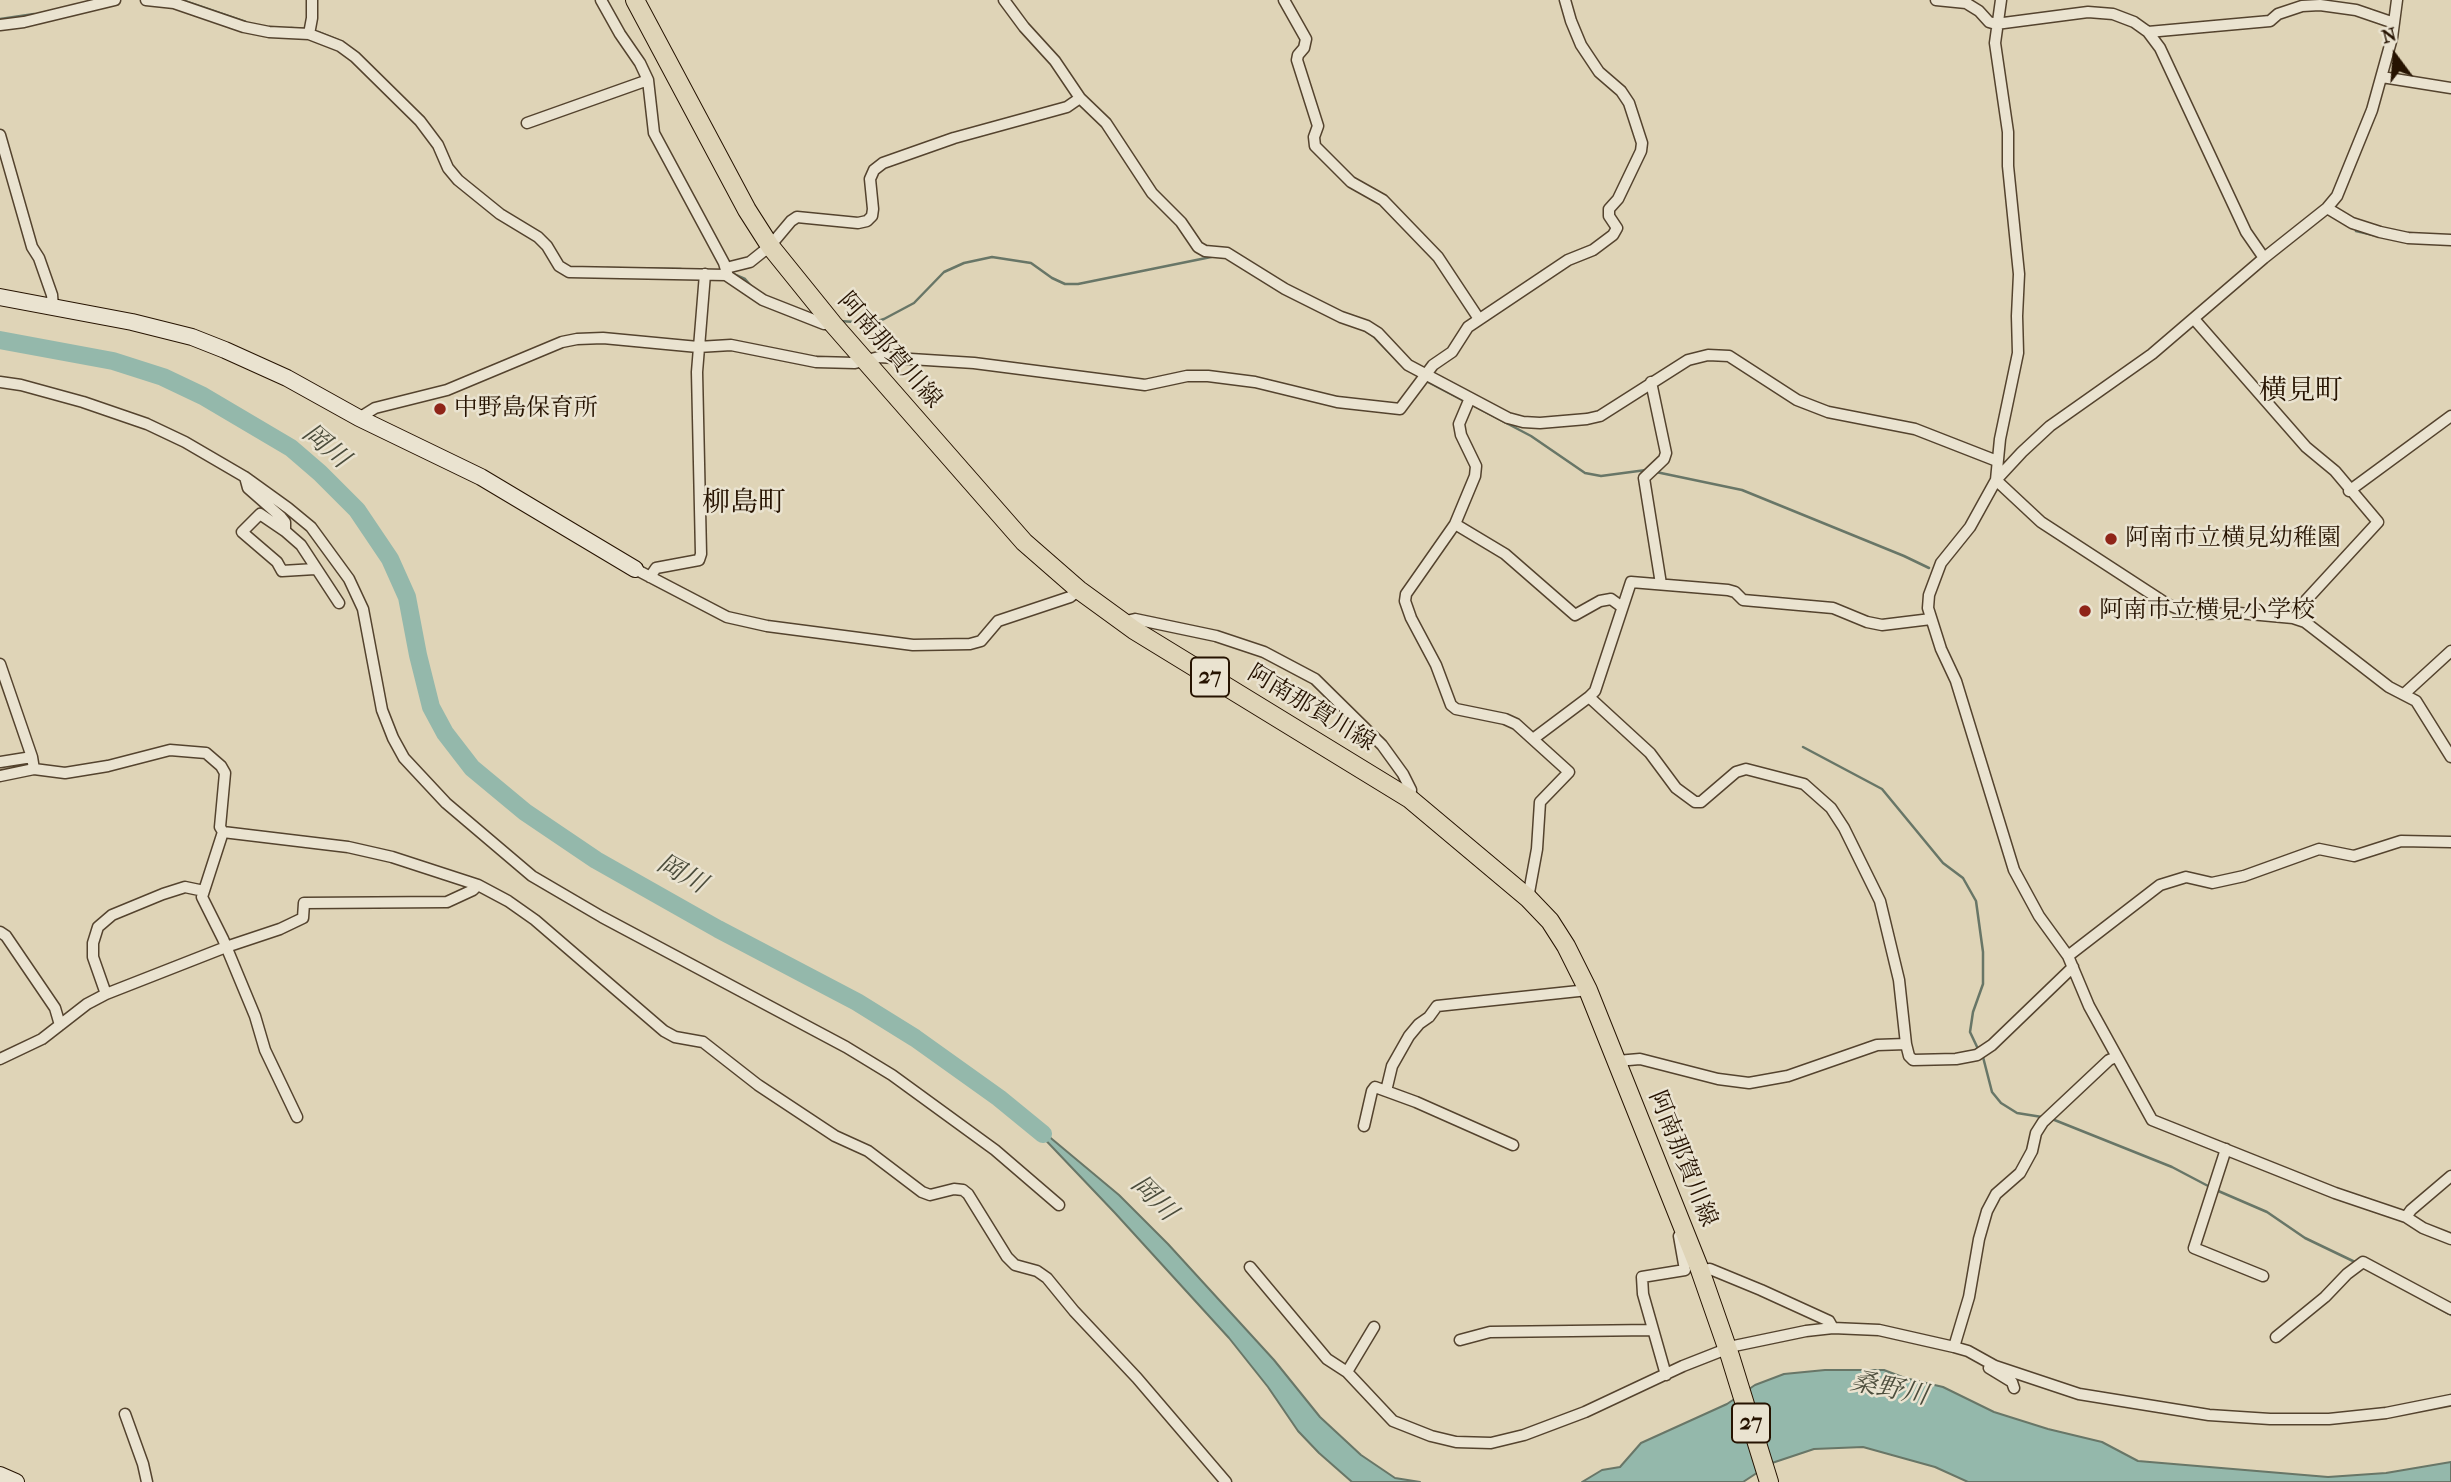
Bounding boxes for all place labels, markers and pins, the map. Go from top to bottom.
place label: 中野島保育所 [454,395,598,423]
marker: 中野島保育所 [432,401,448,417]
place label: 阿南市立横見幼稚園 [2125,525,2341,553]
marker: 阿南市立横見幼稚園 [2103,531,2119,547]
place label: 阿南市立横見小学校 [2099,597,2315,625]
marker: 阿南市立横見小学校 [2077,603,2093,619]

